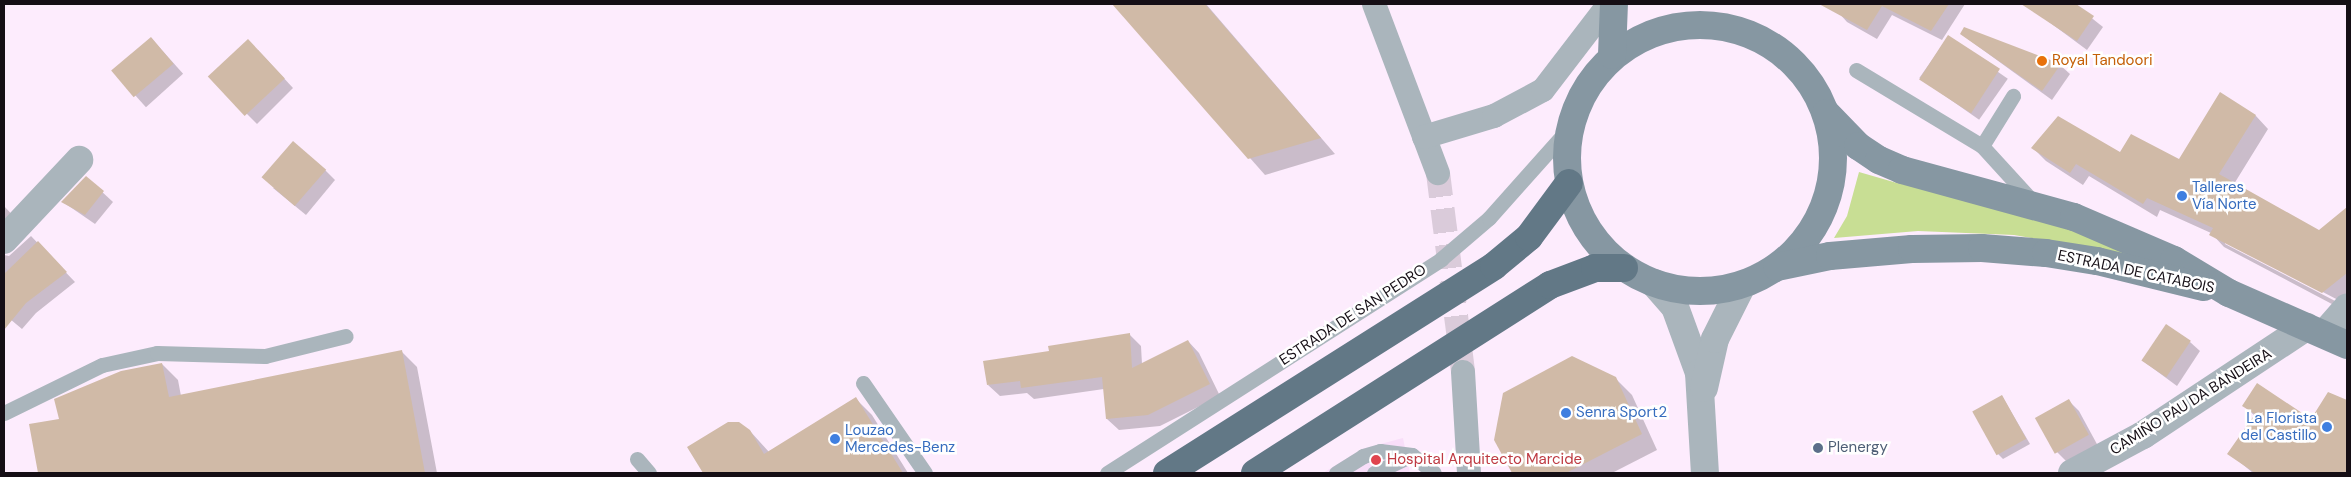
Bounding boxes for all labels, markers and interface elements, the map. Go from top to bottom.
place label: Royal Tandoori [2052,52,2153,70]
marker: Royal Tandoori [2036,55,2048,67]
place label: Talleres Vía Norte [2192,178,2257,213]
marker: Talleres Vía Norte [2176,190,2188,202]
street label: ESTRADA DE CATABOIS [2056,247,2216,297]
street label: ESTRADA DE SAN PEDRO [1276,261,1430,369]
street label: CAMIÑO PAU DA BANDEIRA [2107,345,2275,459]
place label: Senra Sport2 [1576,404,1667,422]
marker: Senra Sport2 [1560,407,1572,419]
place label: La Florista del Castillo [2241,409,2317,444]
place label: Louzao Mercedes-Benz [845,421,955,456]
marker: La Florista del Castillo [2321,421,2333,433]
marker: Louzao Mercedes-Benz [829,433,841,445]
place label: Plenergy [1828,439,1888,457]
marker: Plenergy [1812,442,1824,454]
place label: Hospital Arquitecto Marcide [1387,451,1582,469]
marker: Hospital Arquitecto Marcide [1369,453,1383,467]

